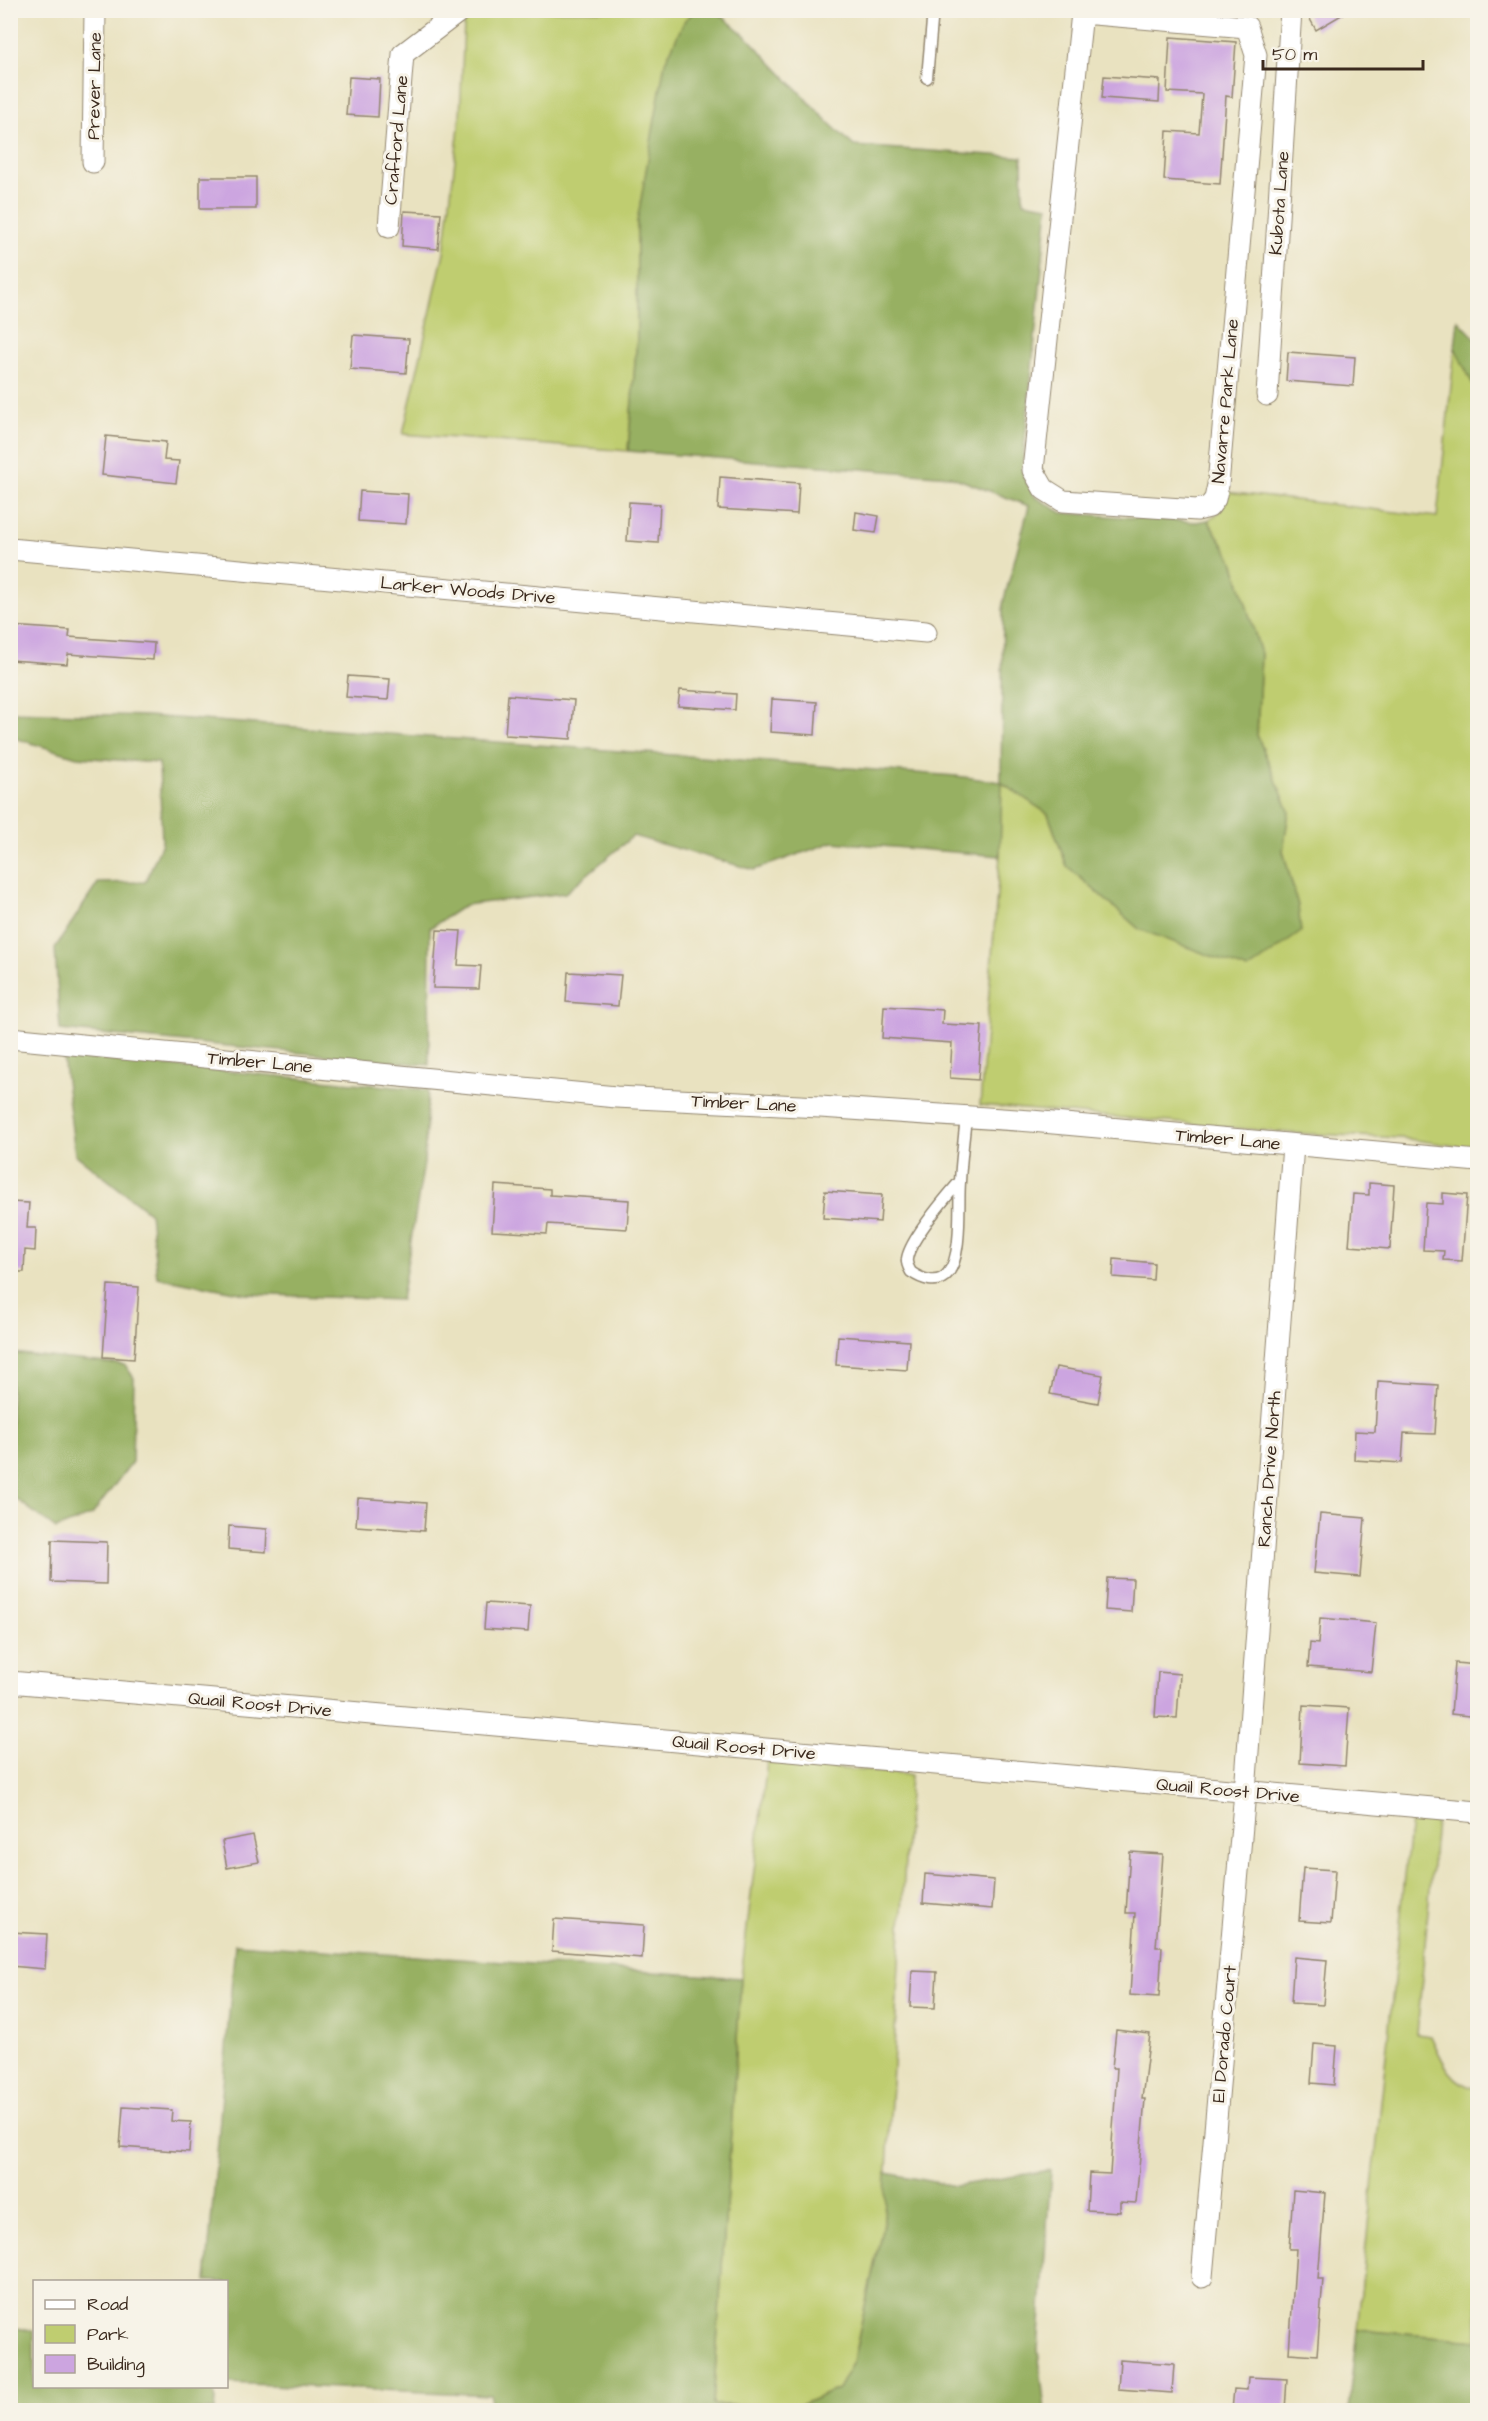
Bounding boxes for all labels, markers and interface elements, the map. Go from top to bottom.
street label: Prever Lane [81,32,108,140]
scale bar [1263,33,1424,71]
text: 50 m [1272,42,1317,67]
street label: Crafford Lane [378,74,415,206]
street label: Kubota Lane [1263,150,1296,256]
street label: Navarre Park Lane [1206,318,1245,484]
street label: Larker Woods Drive [379,570,557,611]
street label: Timber Lane [206,1045,314,1080]
street label: Timber Lane [691,1088,797,1119]
street label: Timber Lane [1174,1122,1282,1157]
street label: Ranch Drive North [1252,1390,1287,1548]
street label: Quail Roost Drive [187,1686,333,1723]
street label: Quail Roost Drive [671,1729,817,1766]
street label: Quail Roost Drive [1155,1772,1301,1809]
street label: El Dorado Court [1206,1964,1243,2104]
legend [33,2280,228,2388]
text: Road [87,2292,128,2317]
text: Park [87,2322,129,2347]
text: Building [87,2352,145,2378]

